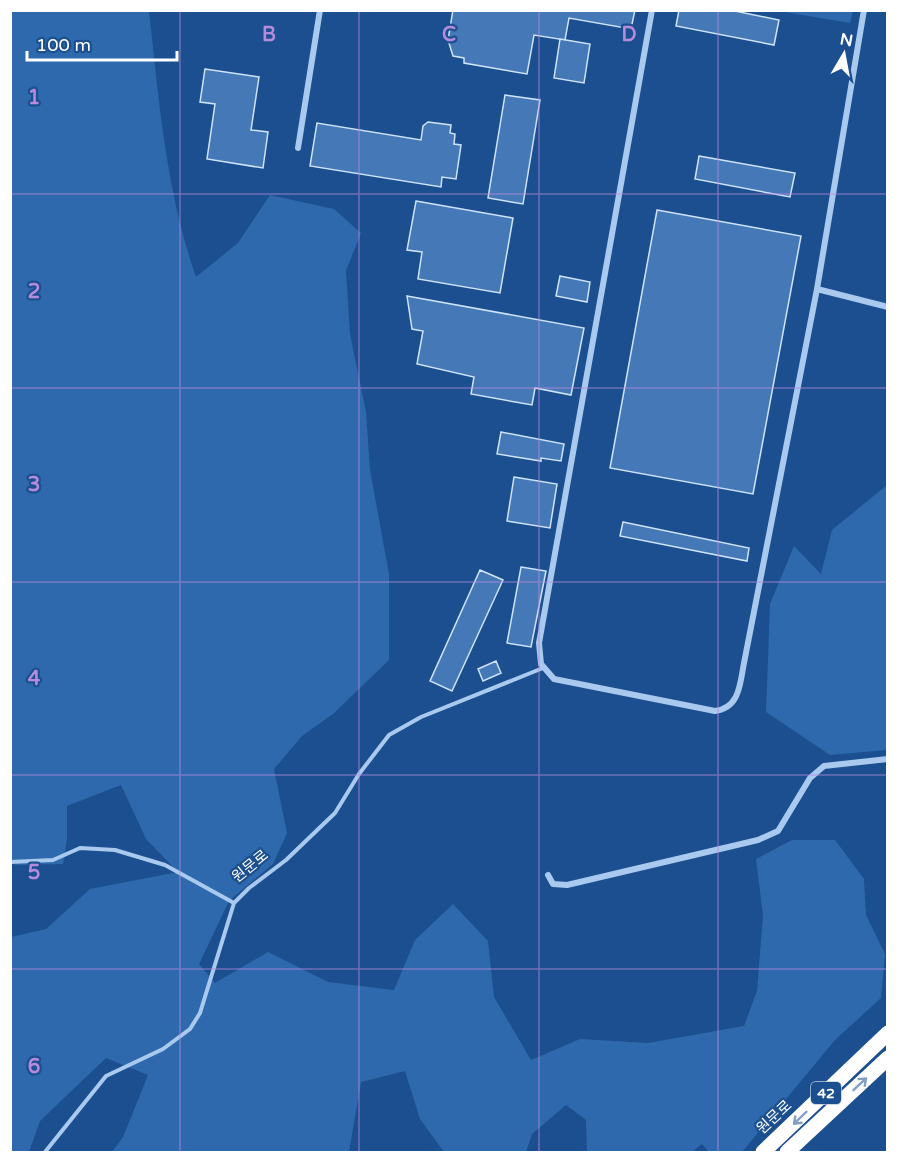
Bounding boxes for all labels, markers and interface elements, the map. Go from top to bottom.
text: B [262,23,276,47]
text: C [442,23,456,47]
text: D [621,23,637,47]
scale bar [27,24,177,62]
north arrow [814,24,874,84]
text: N [838,29,854,51]
text: 100 m [36,34,91,56]
text: 1 [28,86,40,110]
text: 2 [28,280,40,304]
text: 3 [28,473,40,497]
text: 4 [28,667,41,691]
street label: 원문로 [228,846,272,886]
text: 5 [28,861,40,885]
text: 6 [28,1055,40,1079]
one-way arrow [853,1077,868,1091]
road number: 42 [811,1082,841,1104]
street label: 원문로 [753,1096,795,1138]
one-way arrow [793,1111,808,1125]

